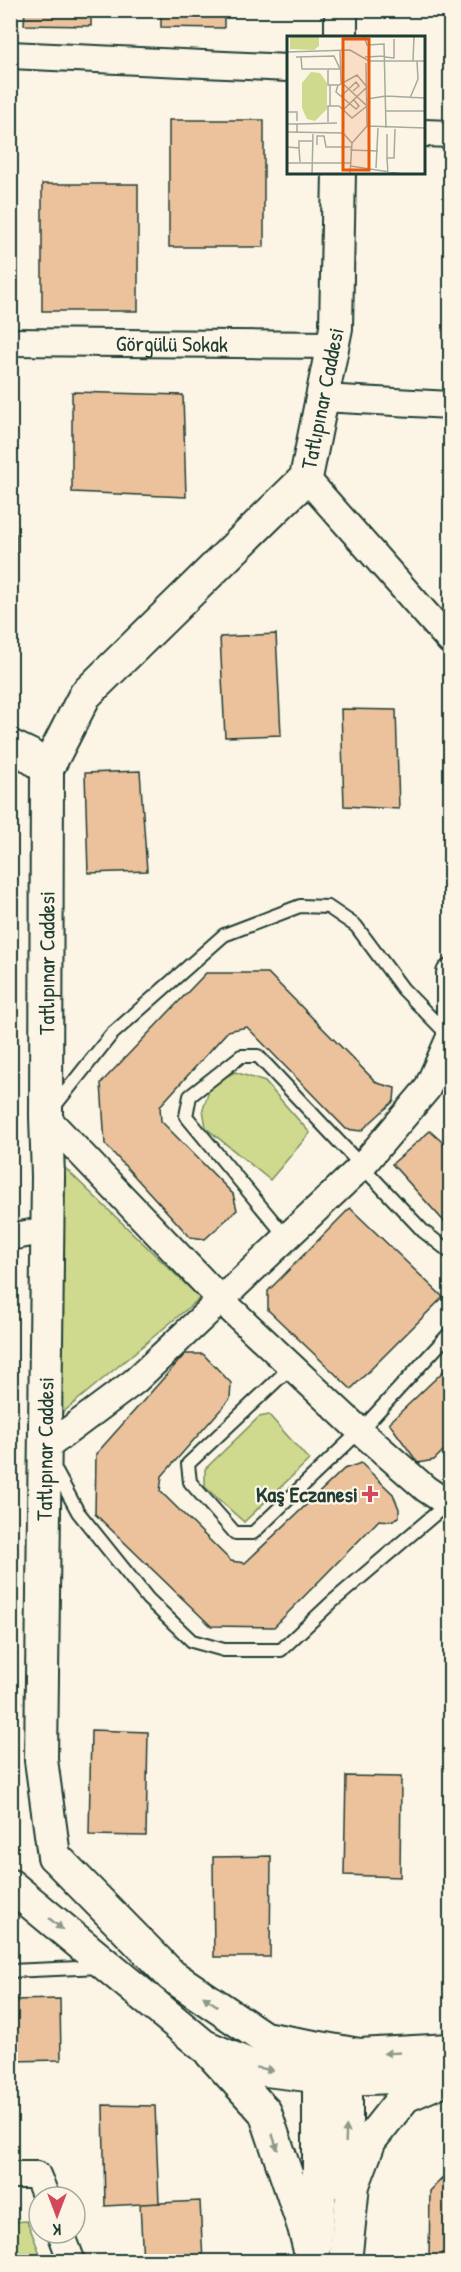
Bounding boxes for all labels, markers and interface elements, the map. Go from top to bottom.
inset map [287,36,425,174]
street label: Tatlıpınar Caddesi [293,325,351,472]
street label: Görgülü Sokak [116,328,228,359]
street label: Tatlıpınar Caddesi [31,891,62,1035]
street label: Tatlıpınar Caddesi [29,1377,61,1521]
place label: Kaş Eczanesi [256,1479,358,1509]
marker: Kaş Eczanesi [363,1487,377,1501]
one-way arrow [48,1917,64,1930]
one-way arrow [202,1995,218,2007]
one-way arrow [383,2049,402,2058]
one-way arrow [256,2065,275,2074]
one-way arrow [341,2124,350,2143]
one-way arrow [270,2133,280,2151]
north arrow [27,2185,87,2245]
text: K [52,2219,61,2241]

